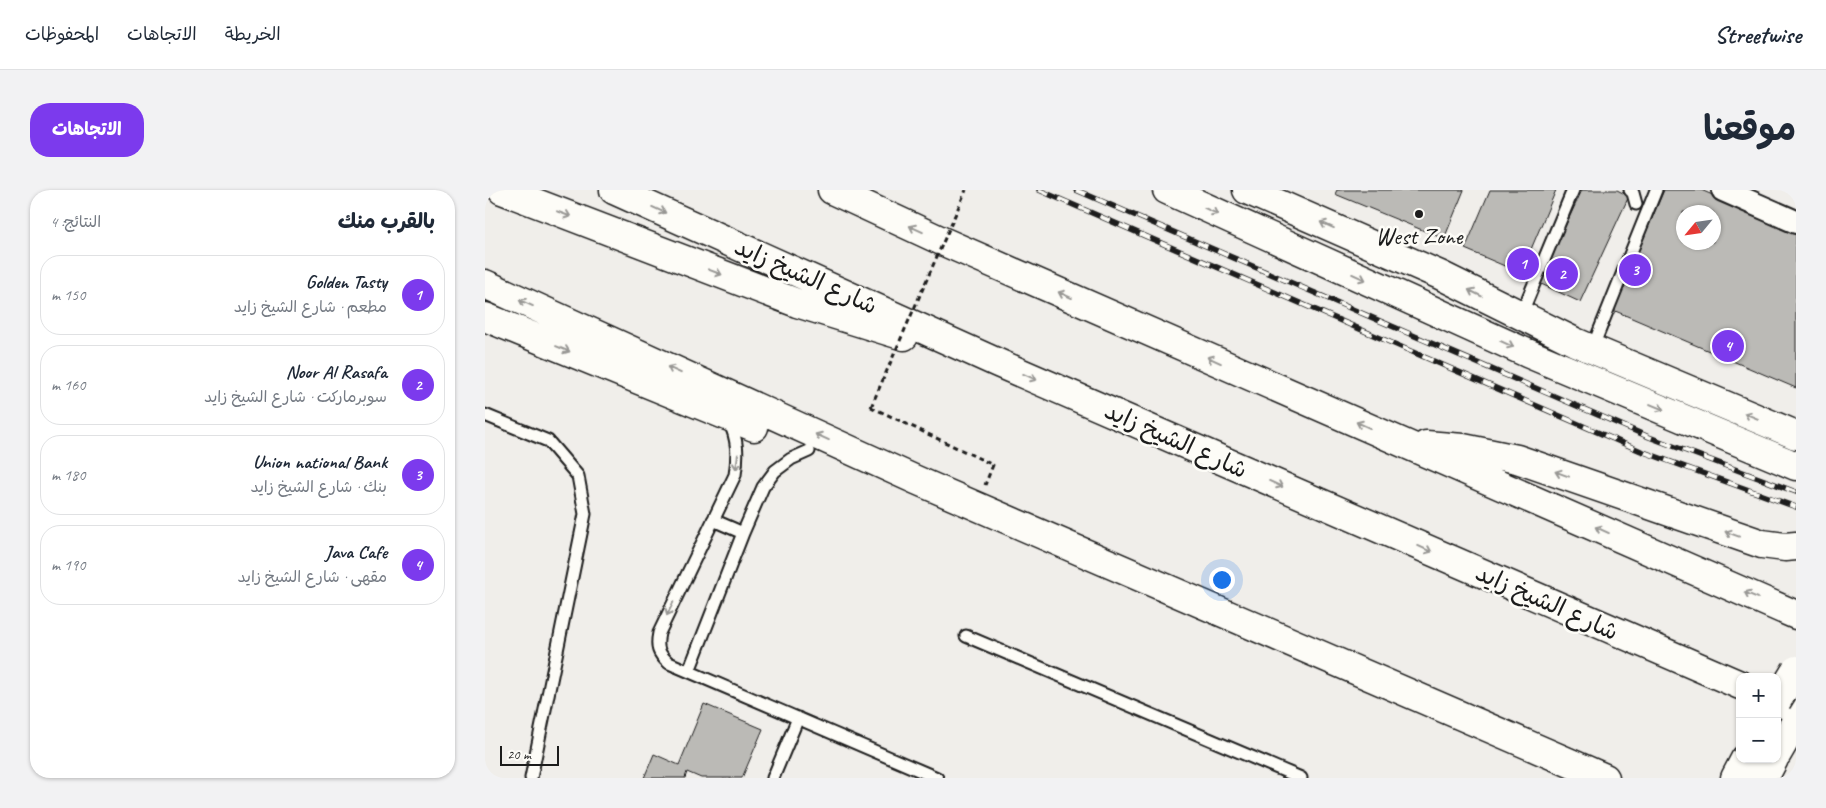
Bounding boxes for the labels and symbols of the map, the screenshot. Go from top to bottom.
north arrow [1676,205,1721,250]
one-way arrow [651,206,666,215]
one-way arrow [1203,206,1218,216]
marker: West Zone [1413,208,1425,220]
one-way arrow [556,210,571,219]
one-way arrow [1320,220,1335,230]
place label: West Zone [1376,221,1465,251]
one-way arrow [909,224,924,234]
street label: شارع الشيخ زايد [729,231,882,323]
pin: 1 [1507,245,1539,283]
pin: 3 [1619,251,1651,289]
pin: 2 [1546,255,1578,293]
one-way arrow [707,268,723,277]
one-way arrow [1351,273,1366,283]
one-way arrow [1468,288,1483,297]
one-way arrow [1058,289,1073,299]
one-way arrow [519,298,534,308]
pin: 4 [1712,327,1744,365]
one-way arrow [1499,340,1514,349]
one-way arrow [555,345,570,354]
one-way arrow [1207,354,1222,364]
one-way arrow [667,365,682,375]
one-way arrow [1022,373,1037,383]
street label: شارع الشيخ زايد [1099,395,1252,487]
one-way arrow [1649,403,1664,413]
one-way arrow [1744,411,1759,421]
one-way arrow [1356,419,1371,429]
one-way arrow [815,432,830,442]
one-way arrow [732,453,742,469]
one-way arrow [1555,469,1570,478]
one-way arrow [1268,479,1283,489]
one-way arrow [1595,525,1610,535]
one-way arrow [1724,529,1740,538]
one-way arrow [1417,544,1432,554]
street label: شارع الشيخ زايد [1470,557,1623,649]
your location [1209,567,1235,593]
one-way arrow [1744,590,1759,600]
one-way arrow [665,601,674,616]
scale bar [500,743,559,766]

